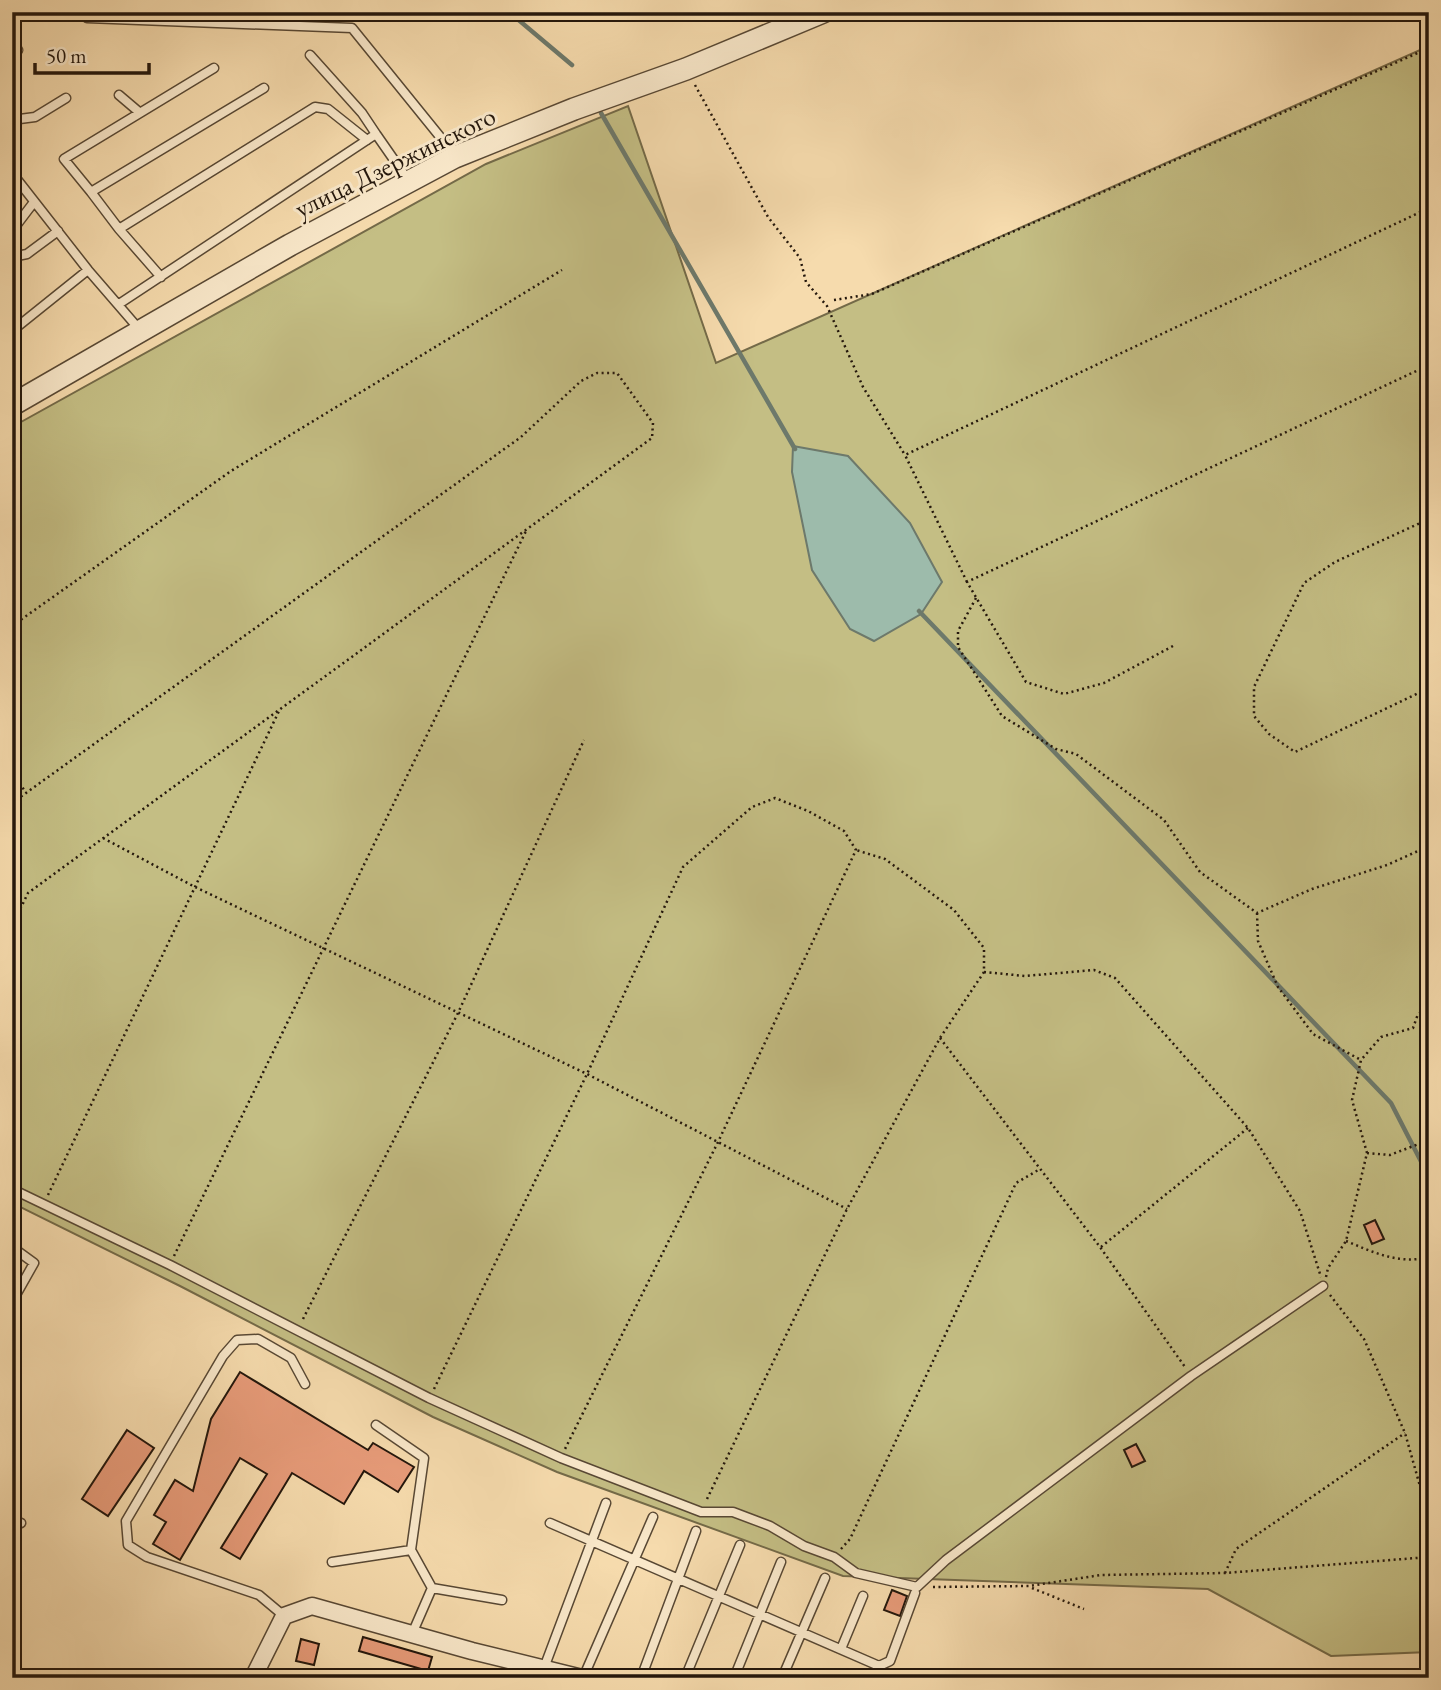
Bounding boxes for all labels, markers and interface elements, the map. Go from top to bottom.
scale bar [35,32,149,76]
text: 50 m [46,42,87,69]
street label: улица Дзержинского [289,99,501,225]

